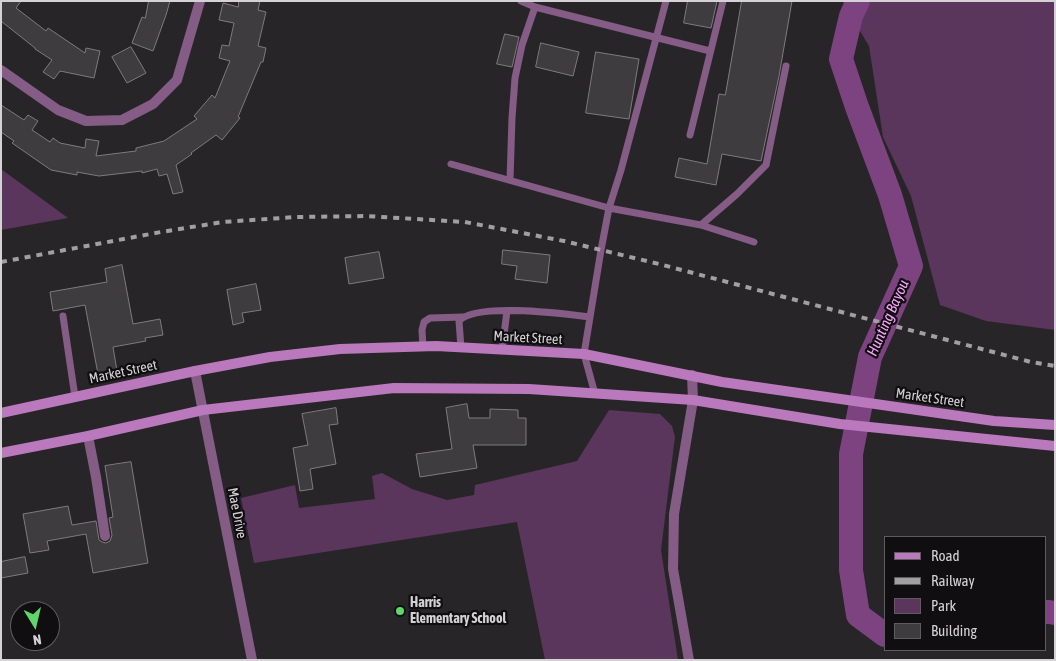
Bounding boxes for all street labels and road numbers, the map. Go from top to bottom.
street label: Market Street [493,328,563,348]
street label: Market Street [88,357,158,387]
street label: Market Street [895,385,965,411]
street label: Mae Drive [224,486,250,540]

